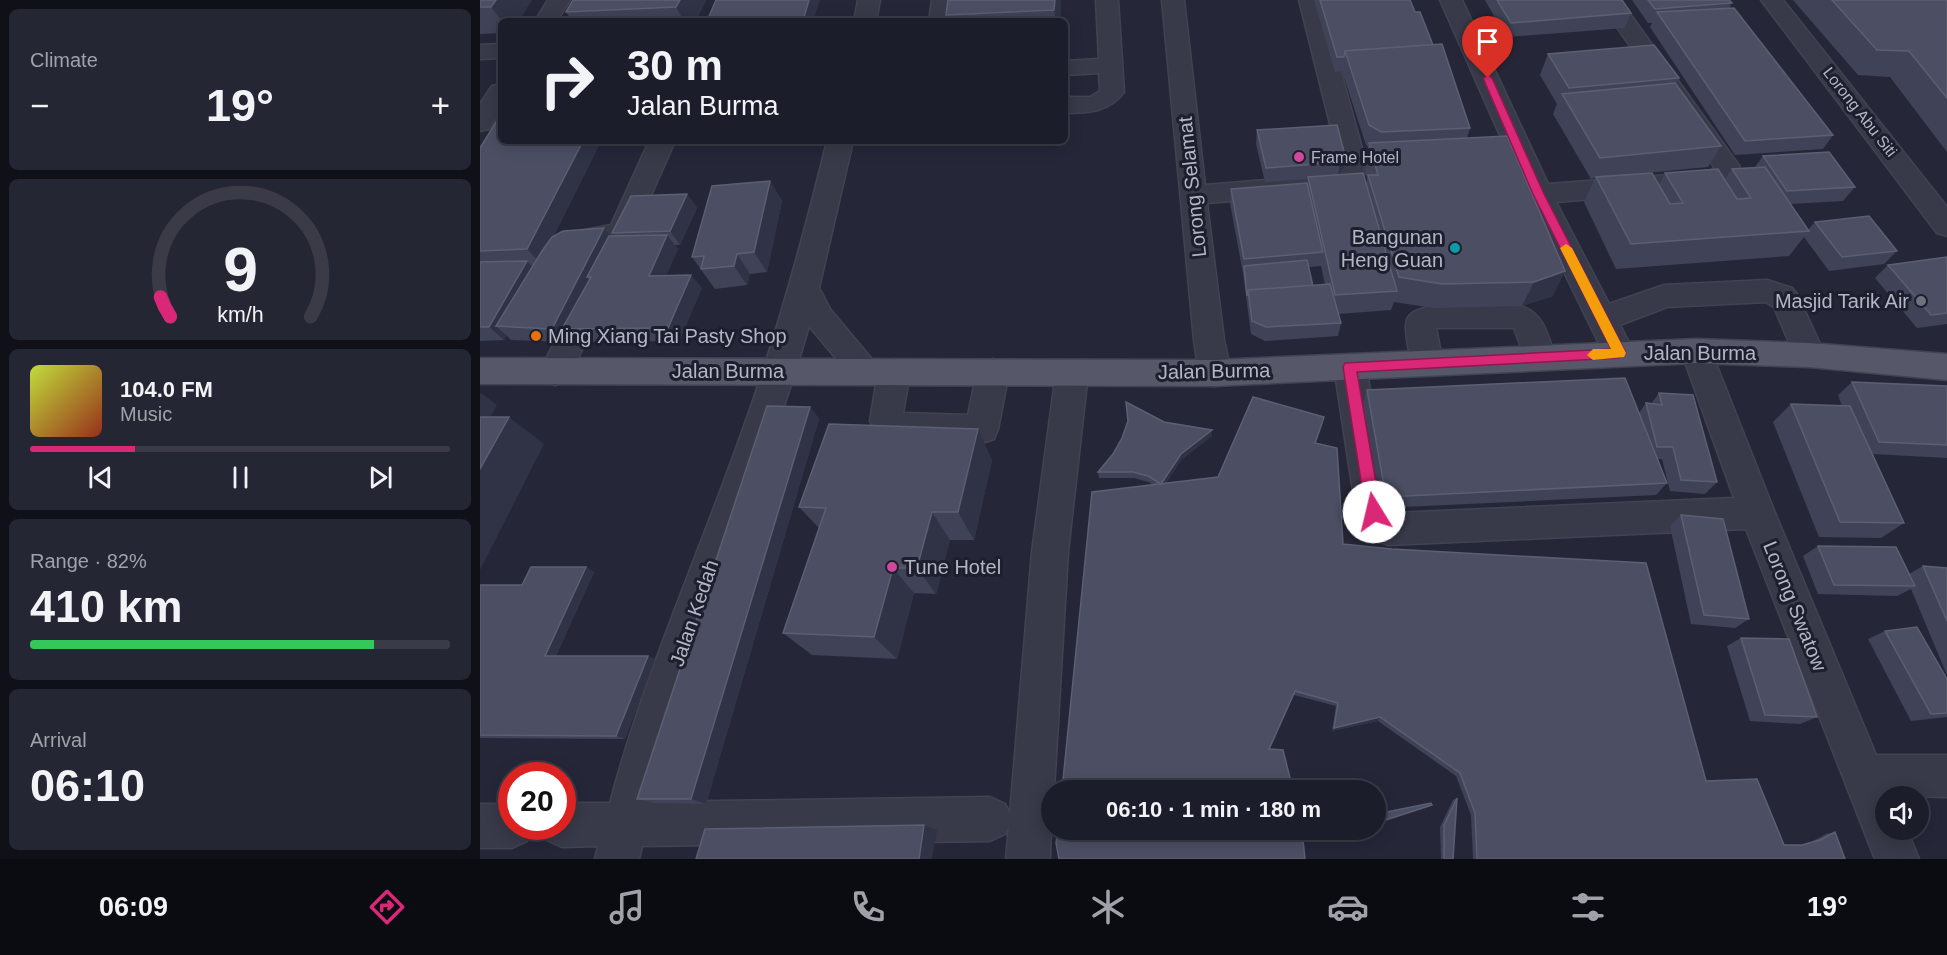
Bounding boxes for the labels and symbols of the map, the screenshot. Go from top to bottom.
pin [1462,16,1513,78]
street label: Lorong Abu Siti [1820,64,1900,160]
street label: Lorong Selamat [1174,115,1210,258]
place label: Frame Hotel [1311,149,1399,166]
marker: Frame Hotel [1292,150,1306,164]
place label: Bangunan Heng Guan [1341,226,1443,271]
marker: Bangunan Heng Guan [1448,241,1462,255]
place label: Masjid Tarik Air [1775,290,1909,312]
marker: Masjid Tarik Air [1914,294,1928,308]
place label: Ming Xiang Tai Pasty Shop [548,325,787,347]
marker: Ming Xiang Tai Pasty Shop [529,329,543,343]
street label: Jalan Burma [1644,342,1757,364]
street label: Jalan Burma [1158,359,1271,383]
street label: Jalan Burma [672,360,785,382]
position arrow [1342,480,1406,544]
street label: Lorong Swatow [1759,538,1831,675]
place label: Tune Hotel [904,556,1001,578]
street label: Jalan Kedah [665,557,723,669]
marker: Tune Hotel [885,560,899,574]
speed limit sign: 20 [498,762,576,840]

